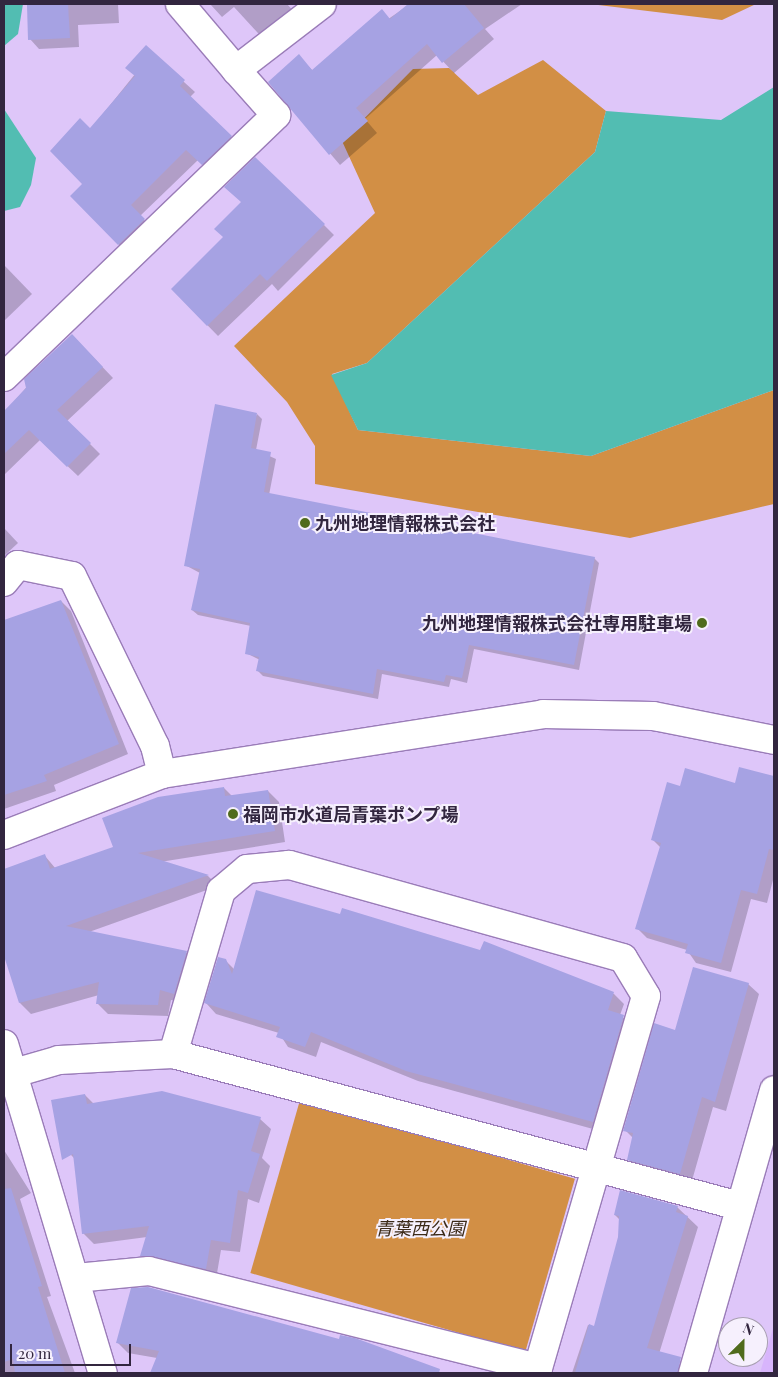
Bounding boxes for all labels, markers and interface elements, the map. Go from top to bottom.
place label: 九州地理情報株式会社 [315,512,495,534]
marker: 九州地理情報株式会社 [299,517,311,529]
place label: 九州地理情報株式会社専用駐車場 [422,612,692,634]
marker: 九州地理情報株式会社専用駐車場 [696,617,708,629]
place label: 福岡市水道局青葉ポンプ場 [243,803,459,825]
marker: 福岡市水道局青葉ポンプ場 [227,808,239,820]
park label: 青葉西公園 [375,1217,465,1239]
north arrow [718,1317,768,1367]
text: N [740,1318,757,1339]
scale bar [12,1334,134,1366]
text: 20 m [18,1343,51,1363]

